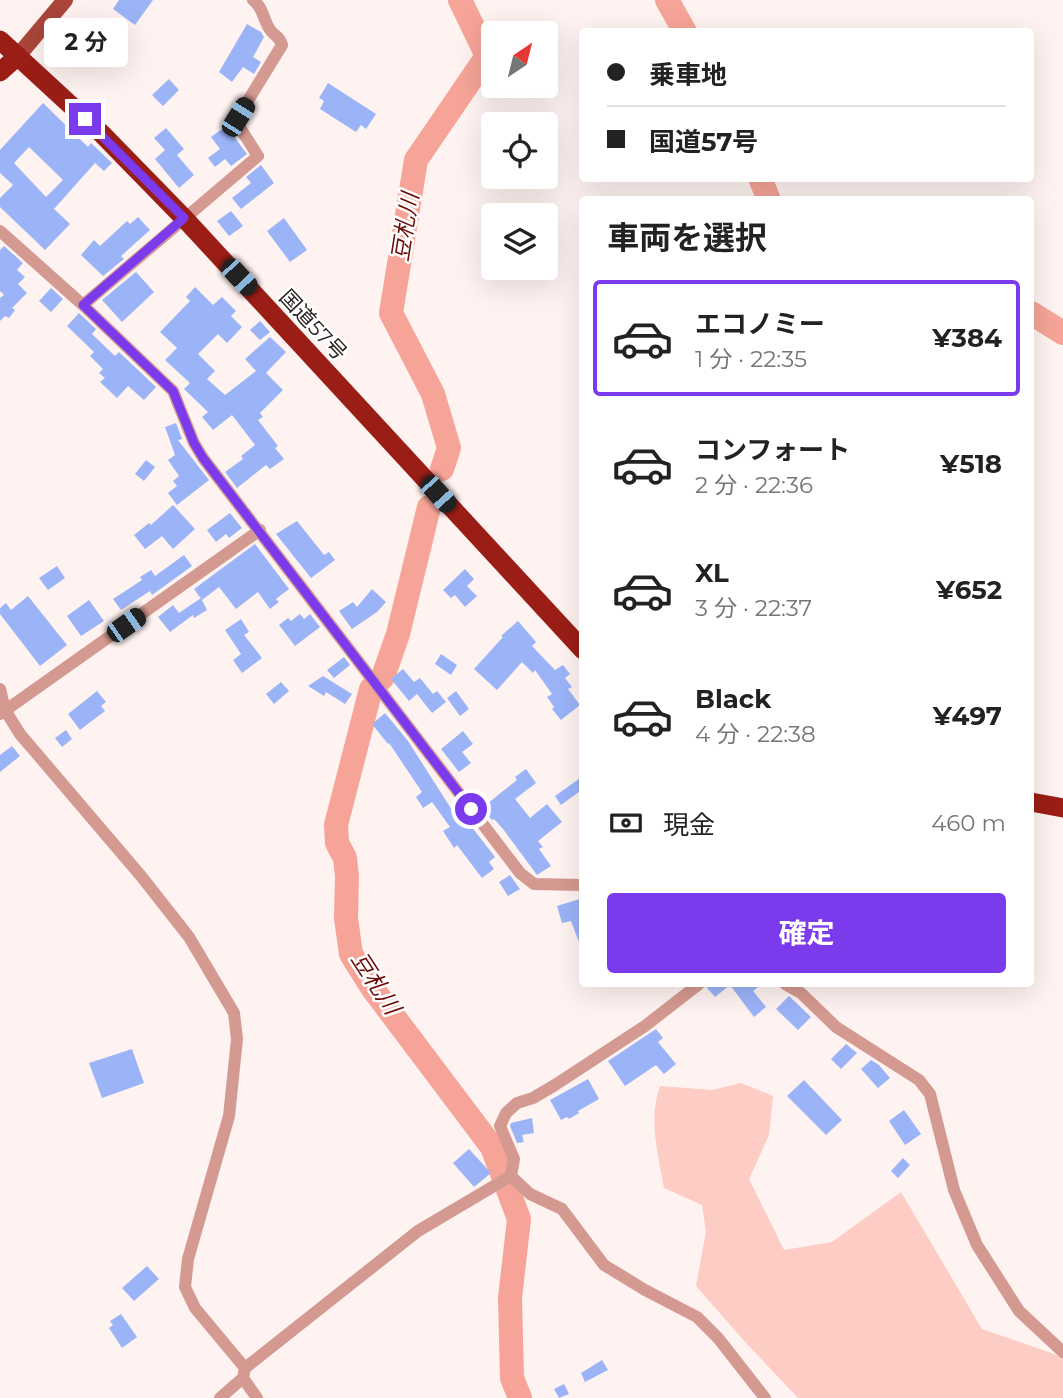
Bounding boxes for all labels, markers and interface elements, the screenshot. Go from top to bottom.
callout: 2 分 [43,18,127,66]
north arrow [481,21,558,98]
map controls [481,21,558,280]
text: 2 分 [64,28,108,56]
text: 乗車地 [649,59,727,91]
car [218,94,259,140]
route end [69,103,101,135]
button: locate [481,112,558,189]
text: 国道57号 [649,126,758,158]
water label: 豆札川 [386,188,425,263]
button: layers [481,203,558,280]
text: 車両を選択 [607,218,767,257]
car [217,254,262,300]
street label: 国道57号 [275,284,352,365]
icon: car [611,307,674,370]
text: エコノミー [695,308,825,340]
text: ¥384 [932,322,1002,354]
text: 1 分 · 22:35 [695,345,807,373]
icon: car [611,433,674,496]
text: コンフォート [695,434,850,466]
text: ¥518 [940,448,1002,480]
car [417,471,460,517]
text: 2 分 · 22:36 [695,471,813,499]
text: XL [695,557,729,589]
icon: car [611,559,674,622]
text: ¥652 [936,574,1002,606]
text: 3 分 · 22:37 [695,594,812,622]
car [103,604,150,646]
text: Black [695,683,771,715]
icon: car [611,685,674,748]
text: ¥497 [933,700,1002,732]
text: 4 分 · 22:38 [695,720,816,748]
route start [455,793,487,825]
icon: cash [607,804,645,842]
text: 現金 [663,809,715,841]
text: 460 m [931,809,1006,837]
button: 確定 [607,893,1006,973]
water label: 豆札川 [345,946,408,1022]

